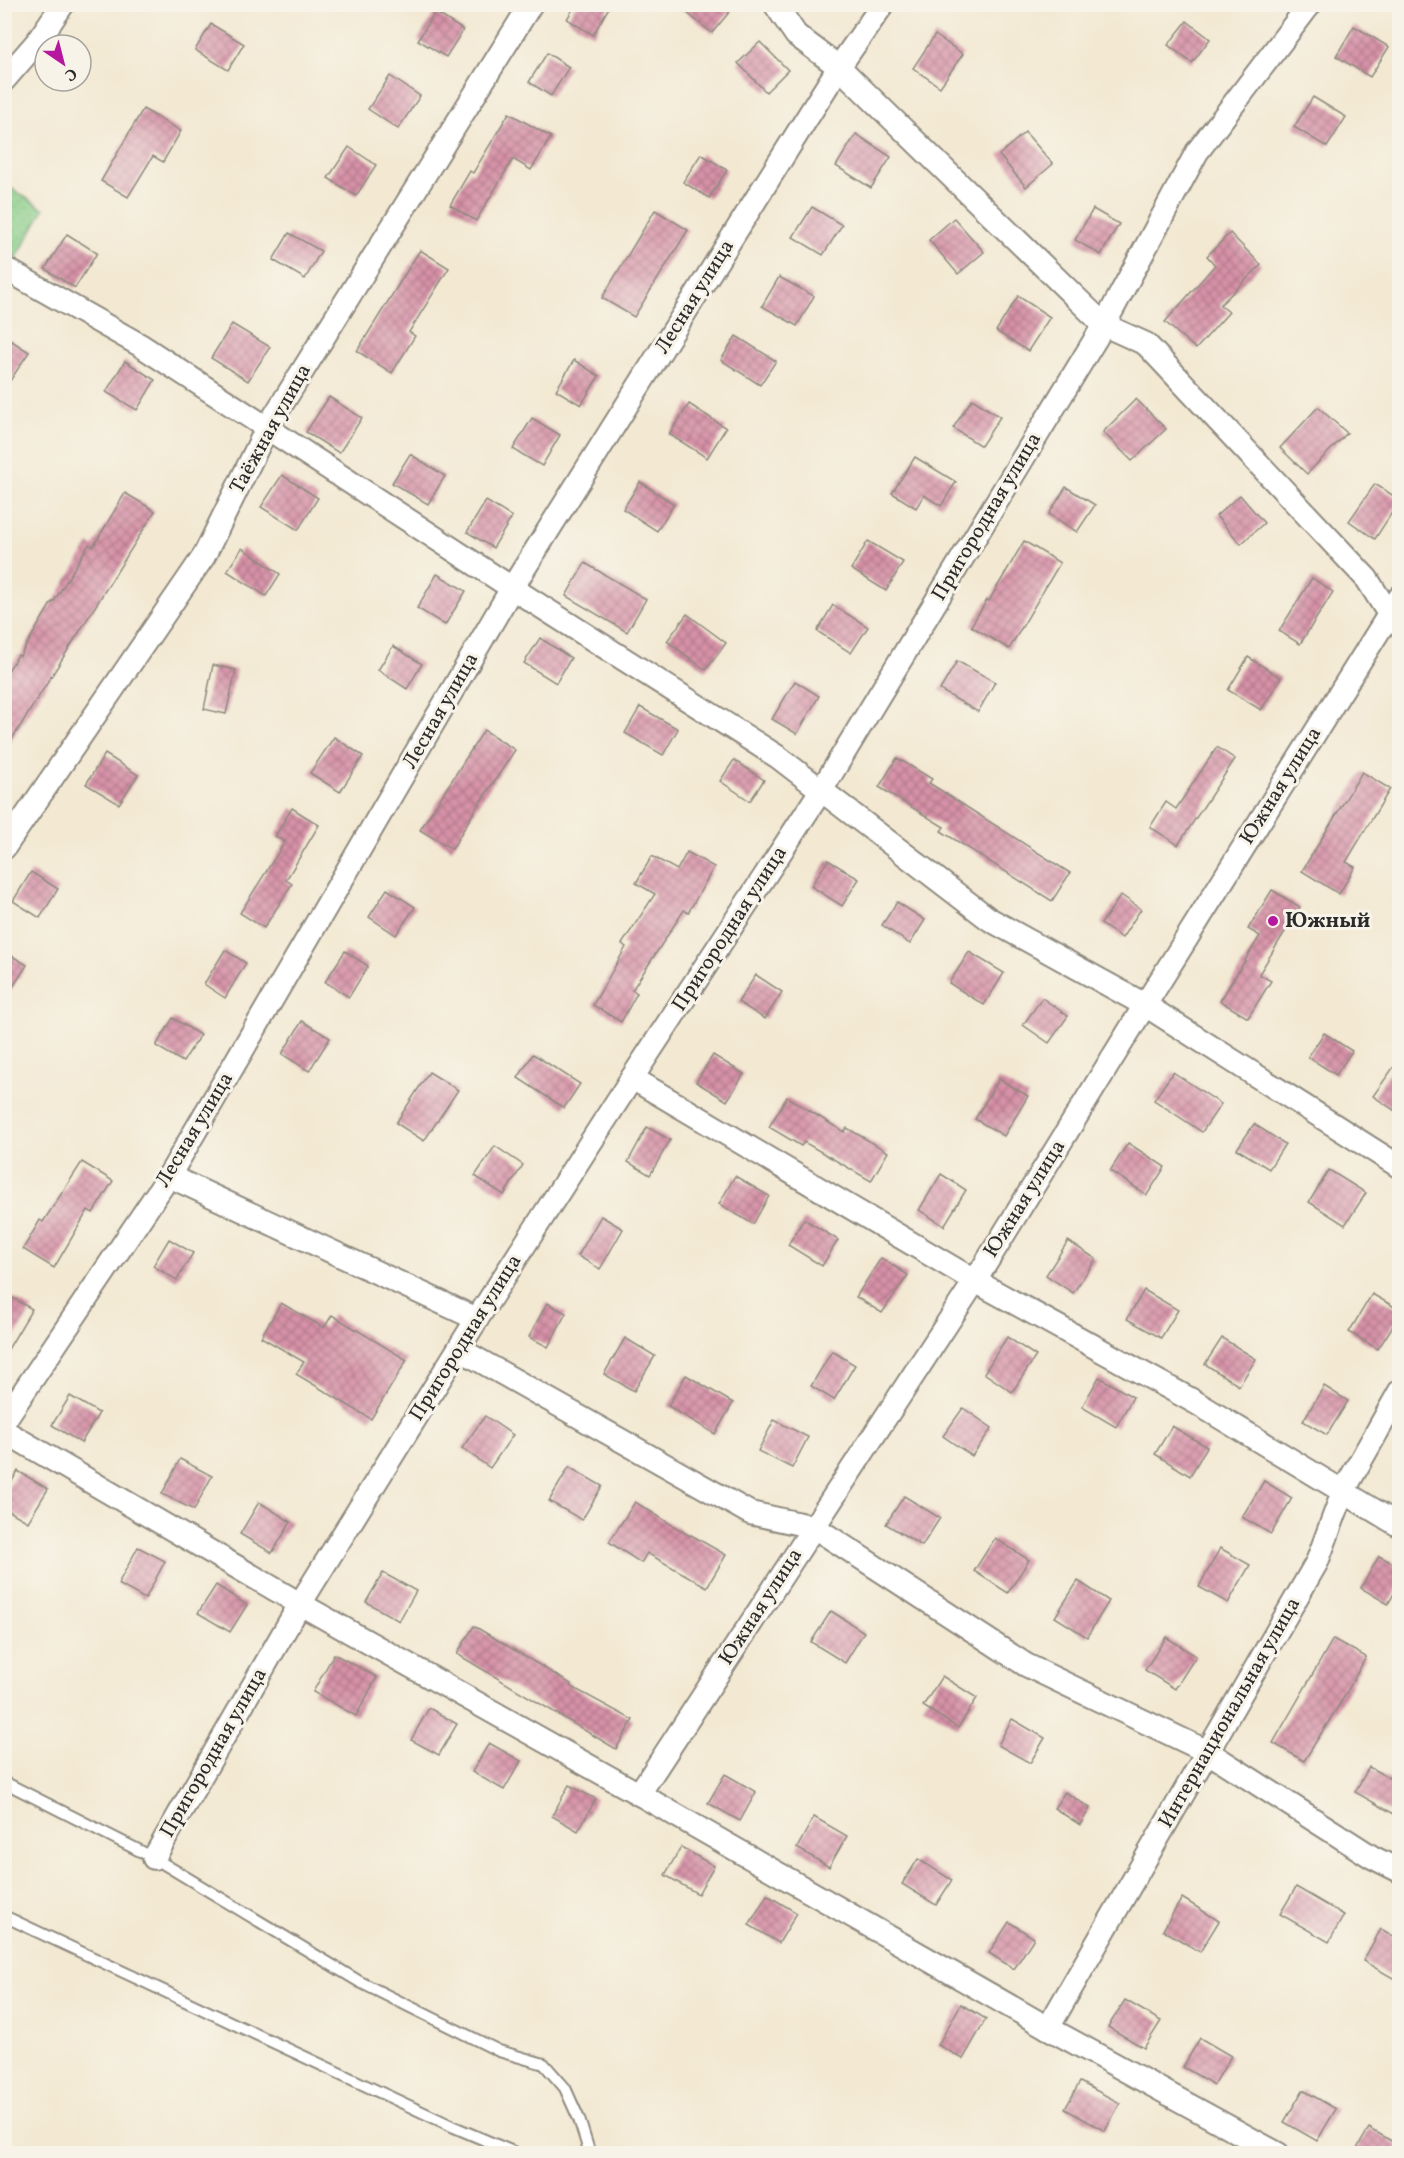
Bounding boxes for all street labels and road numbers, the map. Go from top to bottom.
street label: Лесная улица [648,234,742,360]
street label: Таёжная улица [223,359,319,499]
street label: Пригородная улица [925,427,1049,607]
street label: Лесная улица [396,648,486,774]
street label: Южная улица [1233,721,1329,851]
street label: Пригородная улица [666,841,794,1017]
street label: Лесная улица [149,1067,241,1193]
street label: Южная улица [977,1134,1073,1264]
street label: Пригородная улица [403,1249,529,1427]
street label: Южная улица [712,1543,810,1671]
street label: Интернациональная улица [1152,1592,1308,1834]
street label: Пригородная улица [153,1663,275,1843]

